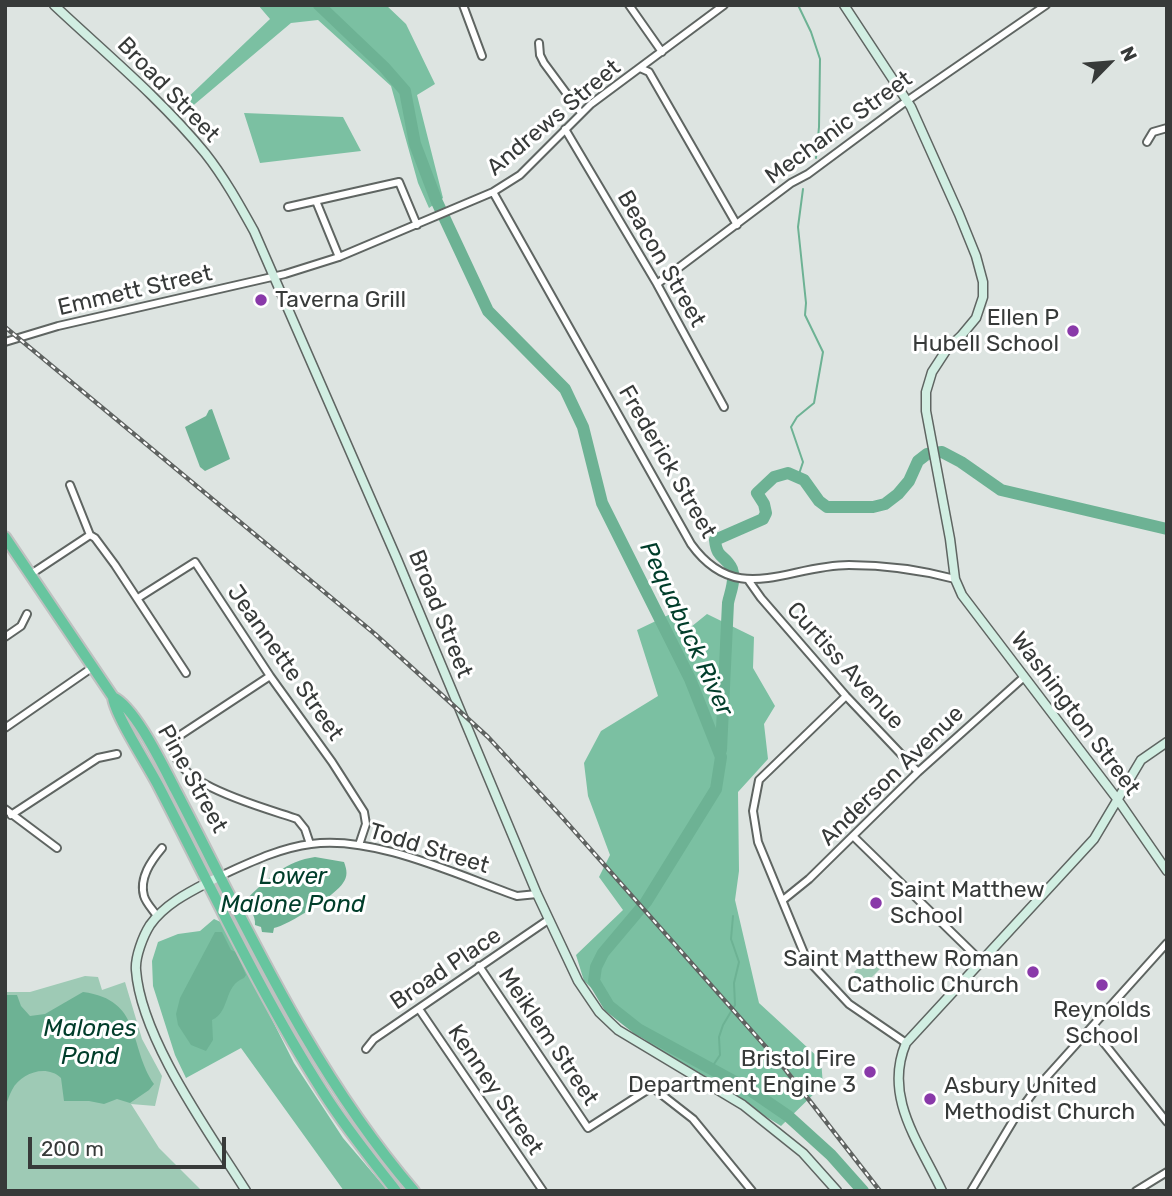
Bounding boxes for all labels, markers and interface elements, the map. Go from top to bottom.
north arrow [1074,28,1144,98]
street label: Broad Street [111,32,225,148]
text: N [1115,43,1142,65]
street label: Andrews Street [482,54,626,182]
street label: Mechanic Street [760,65,918,191]
street label: Beacon Street [611,186,711,332]
street label: Emmett Street [55,260,215,322]
place label: Taverna Grill [275,286,406,314]
marker: Taverna Grill [253,292,269,308]
place label: Ellen P Hubell School [912,304,1059,358]
marker: Ellen P Hubell School [1065,323,1081,339]
street label: Frederick Street [612,381,722,543]
water label: Pequabuck River [633,537,739,721]
street label: Broad Street [402,546,478,682]
street label: Jeannette Street [221,580,349,746]
street label: Curtiss Avenue [781,597,909,735]
street label: Washington Street [1004,627,1146,801]
street label: Anderson Avenue [814,700,970,852]
street label: Pine Street [151,720,233,838]
street label: Todd Street [366,818,492,880]
water label: Lower Malone Pond [221,863,365,919]
place label: Saint Matthew School [890,876,1045,930]
marker: Saint Matthew School [868,895,884,911]
street label: Broad Place [385,922,507,1016]
place label: Saint Matthew Roman Catholic Church [783,945,1019,999]
street label: Meiklem Street [492,963,604,1111]
marker: Saint Matthew Roman Catholic Church [1025,964,1041,980]
marker: Reynolds School [1094,977,1110,993]
place label: Reynolds School [1053,996,1151,1050]
water label: Malones Pond [44,1015,136,1071]
street label: Kenney Street [441,1020,549,1160]
place label: Bristol Fire Department Engine 3 [628,1045,856,1099]
marker: Bristol Fire Department Engine 3 [862,1064,878,1080]
place label: Asbury United Methodist Church [944,1072,1135,1126]
marker: Asbury United Methodist Church [922,1091,938,1107]
scale bar [32,1122,229,1166]
text: 200 m [41,1136,104,1161]

